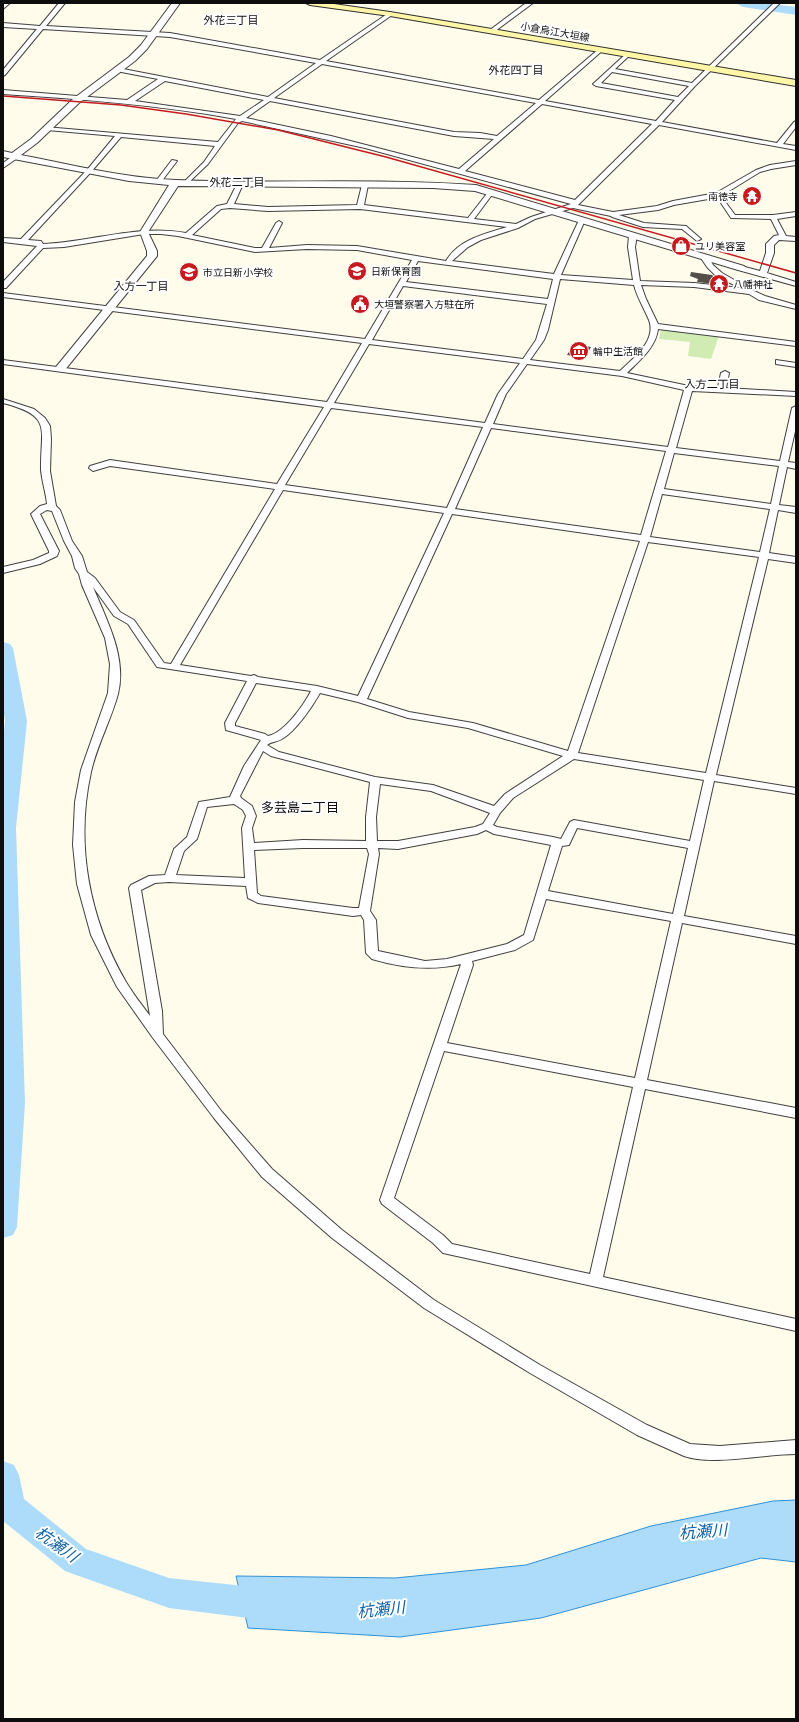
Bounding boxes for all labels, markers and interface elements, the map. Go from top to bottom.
district label: 外花三丁目 [204,13,259,27]
street label: 小倉烏江大垣線 [519,20,591,44]
district label: 外花四丁目 [489,63,544,77]
district label: 外花二丁目 [210,175,265,189]
temple icon: 南徳寺 [741,185,763,207]
place label: 南徳寺 [708,190,738,203]
shop icon: ユリ美容室 [670,235,692,257]
place label: ユリ美容室 [695,240,745,253]
school or university icon: 日新保育園 [346,260,368,282]
school or university icon: 市立日新小学校 [178,261,200,283]
place label: 日新保育園 [371,265,421,278]
place label: 市立日新小学校 [203,266,273,279]
temple icon: 八幡神社 [708,273,730,295]
place label: 八幡神社 [733,278,773,291]
district label: 入方一丁目 [114,279,169,293]
public building icon: 大垣警察署入方駐在所 [349,293,371,315]
place label: 大垣警察署入方駐在所 [374,298,474,311]
museum icon: 輪中生活館 [568,340,590,362]
place label: 輪中生活館 [593,345,643,358]
district label: 入方二丁目 [685,377,740,391]
district label: 多芸島二丁目 [261,799,339,816]
water label: 杭瀬川 [678,1519,730,1543]
water label: 杭瀬川 [32,1522,84,1567]
water label: 杭瀬川 [356,1596,408,1621]

